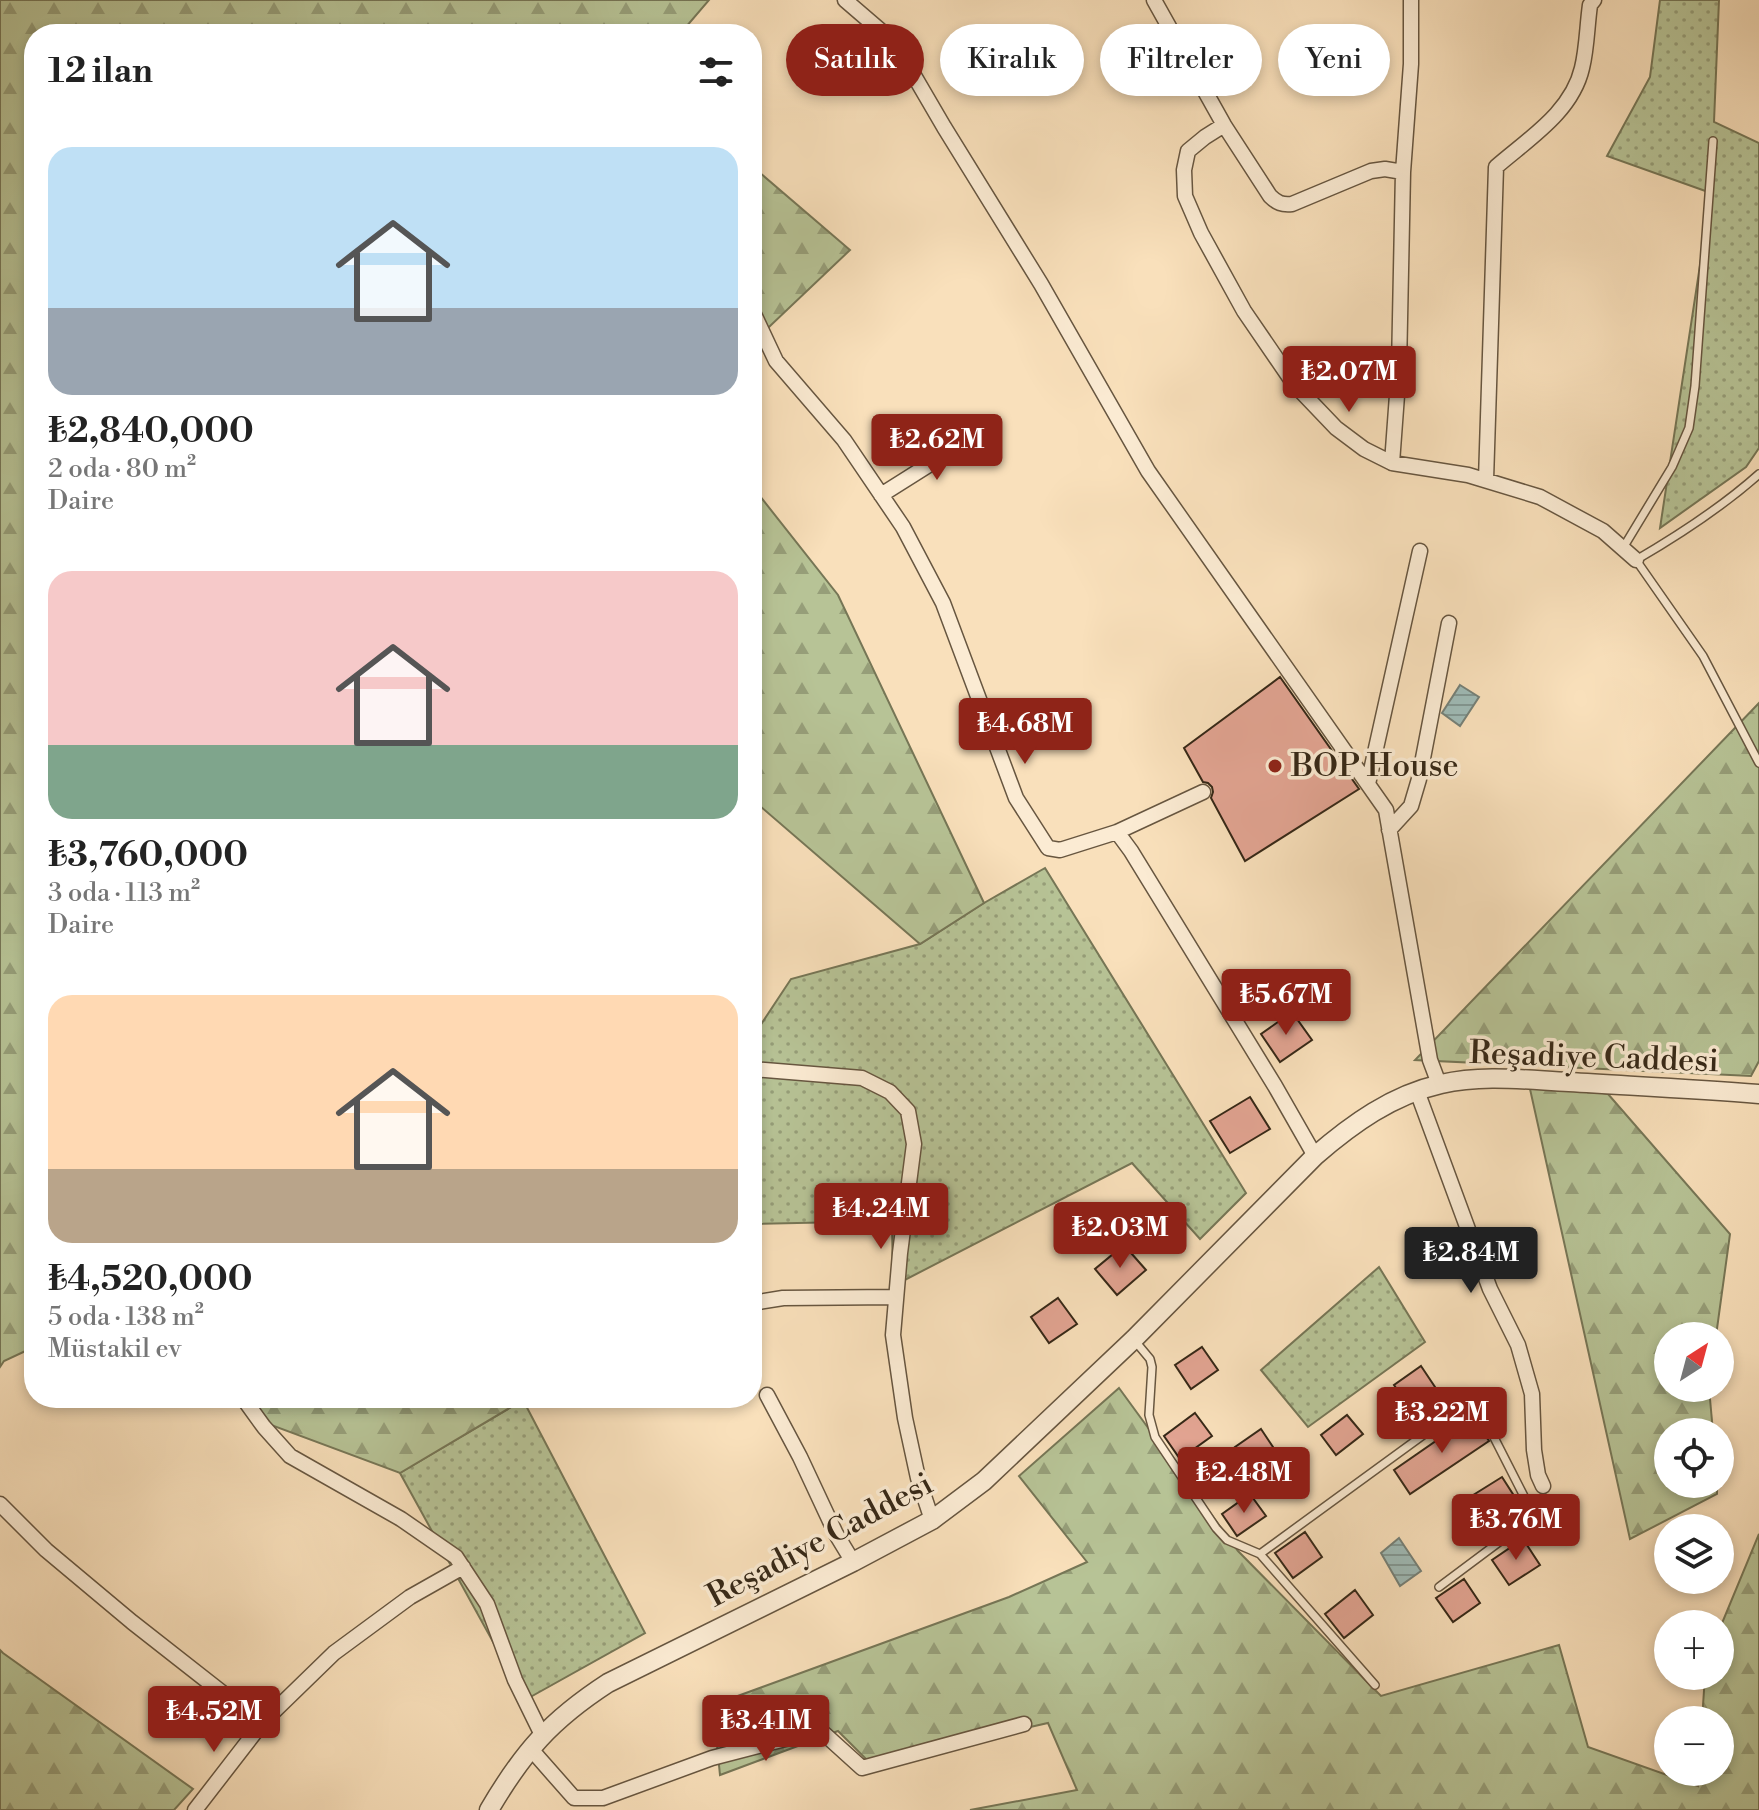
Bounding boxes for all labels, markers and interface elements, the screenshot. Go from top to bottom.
chip: Satılık [786,24,924,96]
chip: Kiralık [940,24,1084,96]
chip: Filtreler [1100,24,1262,96]
chip: Yeni [1278,24,1390,96]
icon: filters [694,50,738,94]
text: 12 ilan [48,51,153,93]
icon: home [321,199,465,343]
pin: ₺2.07M [1284,346,1414,414]
text: ₺2.07M [1301,356,1397,388]
text: ₺2,840,000 [48,411,254,453]
pin: ₺2.62M [872,414,1002,482]
text: ₺2.62M [889,424,985,456]
text: 2 oda · 80 m² [48,453,196,485]
text: Daire [48,485,114,517]
icon: home [321,623,465,767]
pin: ₺4.68M [960,698,1090,766]
text: ₺4.68M [977,708,1073,740]
place label: BOP House [1290,746,1459,786]
marker: BOP House [1266,757,1284,775]
text: ₺3,760,000 [48,835,248,877]
text: 3 oda · 113 m² [48,877,200,909]
text: Daire [48,909,114,941]
pin: ₺5.67M [1221,969,1351,1037]
text: ₺5.67M [1240,979,1332,1011]
street label: Reşadiye Caddesi [1468,1033,1720,1081]
icon: home [321,1047,465,1191]
pin: ₺4.24M [816,1183,946,1251]
text: ₺4.24M [832,1193,930,1225]
pin: ₺2.03M [1055,1202,1185,1270]
text: ₺2.03M [1071,1212,1169,1244]
pin: ₺2.84M [1406,1227,1536,1295]
text: ₺2.84M [1423,1237,1519,1269]
text: ₺4,520,000 [48,1259,253,1301]
text: 5 oda · 138 m² [48,1301,204,1333]
north arrow [1654,1322,1734,1402]
map controls [1654,1322,1734,1786]
text: Müstakil ev [48,1333,181,1365]
pin: ₺3.22M [1377,1387,1507,1455]
text: ₺3.22M [1395,1397,1489,1429]
button: locate [1654,1418,1734,1498]
pin: ₺2.48M [1179,1447,1309,1515]
text: ₺2.48M [1196,1457,1292,1489]
street label: Reşadiye Caddesi [700,1464,940,1616]
pin: ₺3.76M [1451,1494,1581,1562]
text: ₺3.76M [1470,1504,1562,1536]
button: layers [1654,1514,1734,1594]
button: + [1654,1610,1734,1690]
pin: ₺4.52M [149,1686,279,1754]
pin: ₺3.41M [701,1695,831,1763]
text: ₺4.52M [166,1696,262,1728]
text: ₺3.41M [720,1705,812,1737]
button: − [1654,1706,1734,1786]

